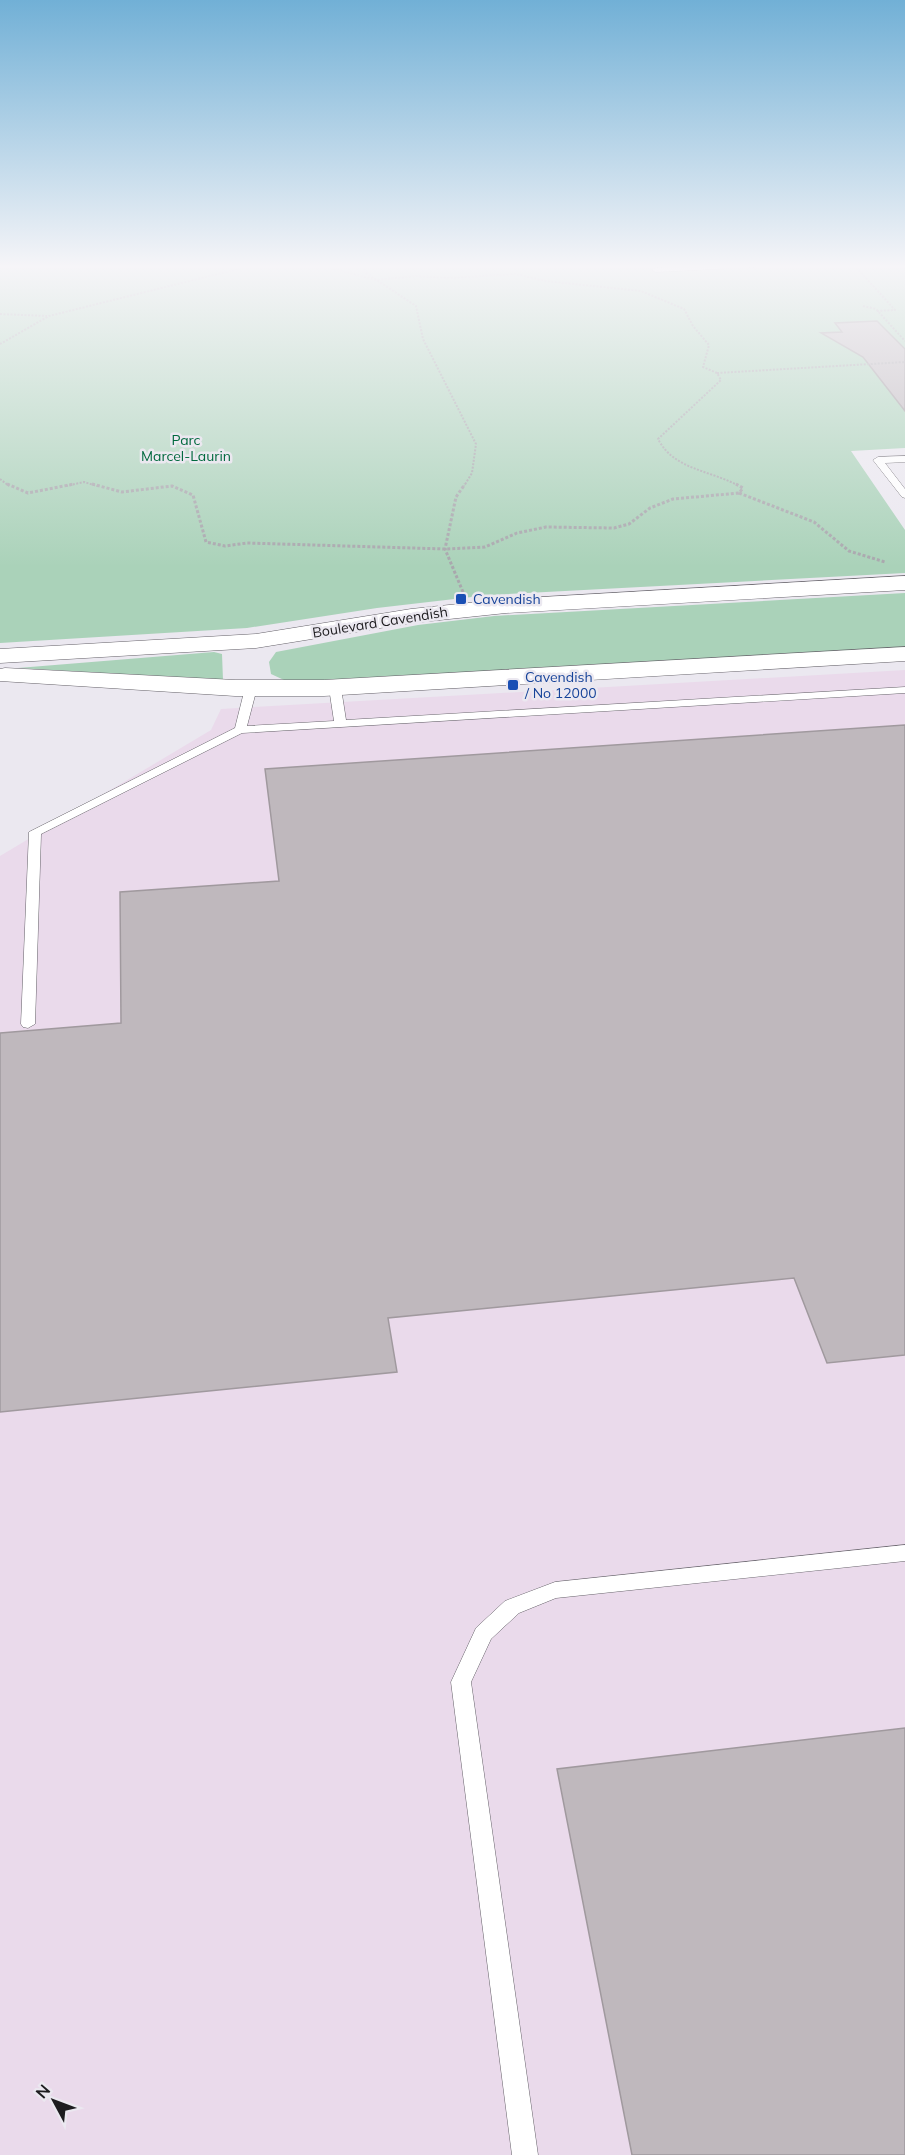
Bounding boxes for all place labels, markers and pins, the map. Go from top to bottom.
place label: Cavendish [473,590,541,608]
marker: Cavendish [454,592,468,606]
place label: Cavendish / No 12000 [524,668,597,702]
marker: Cavendish / No 12000 [506,678,520,692]

